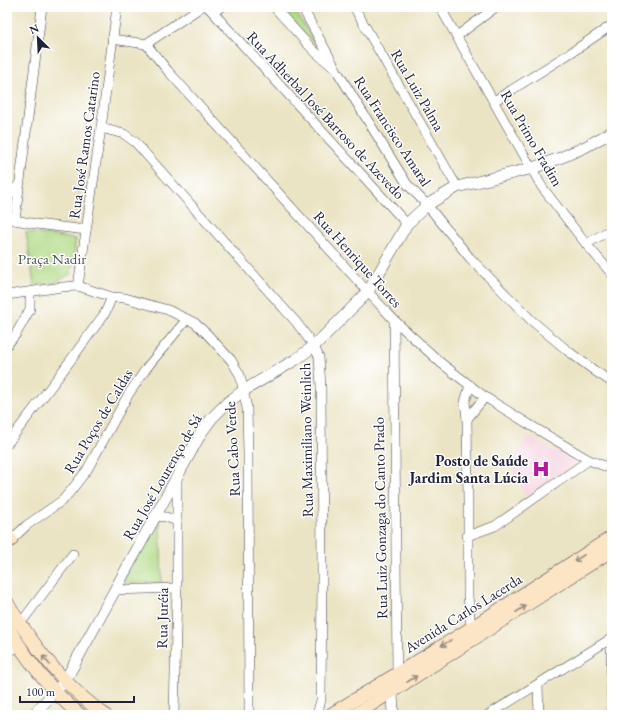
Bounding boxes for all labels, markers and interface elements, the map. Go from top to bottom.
north arrow [18,18,58,58]
text: N [27,21,41,37]
street label: Rua Adherbal José Barroso de Azevedo [243,27,409,203]
street label: Rua Luiz Palma [387,46,449,134]
street label: Rua José Ramos Catarino [64,70,104,220]
street label: Rua Francisco Amaral [350,72,436,190]
street label: Rua Primo Fradim [497,86,567,190]
street label: Rua Henrique Torres [310,207,406,311]
park label: Praça Nadir [18,249,86,268]
street label: Rua Maximiliano Weinlich [295,362,317,517]
street label: Rua Poços de Caldas [59,365,137,477]
street label: Rua Cabo Verde [220,401,244,497]
street label: Rua José Lourenço de Sá [118,411,206,543]
street label: Rua Luiz Gonzaga do Canto Prado [369,417,391,619]
place label: Posto de Saúde Jardim Santa Lúcia [408,451,528,487]
hospital icon: Posto de Saúde Jardim Santa Lúcia [531,459,551,479]
one-way arrow [574,554,585,562]
street label: Avenida Carlos Lacerda [400,569,525,657]
street label: Rua Juréia [152,587,172,649]
one-way arrow [515,605,526,613]
one-way arrow [441,639,452,647]
one-way arrow [41,655,50,665]
one-way arrow [406,675,417,683]
scale bar [20,678,134,704]
text: 100 m [26,684,56,700]

